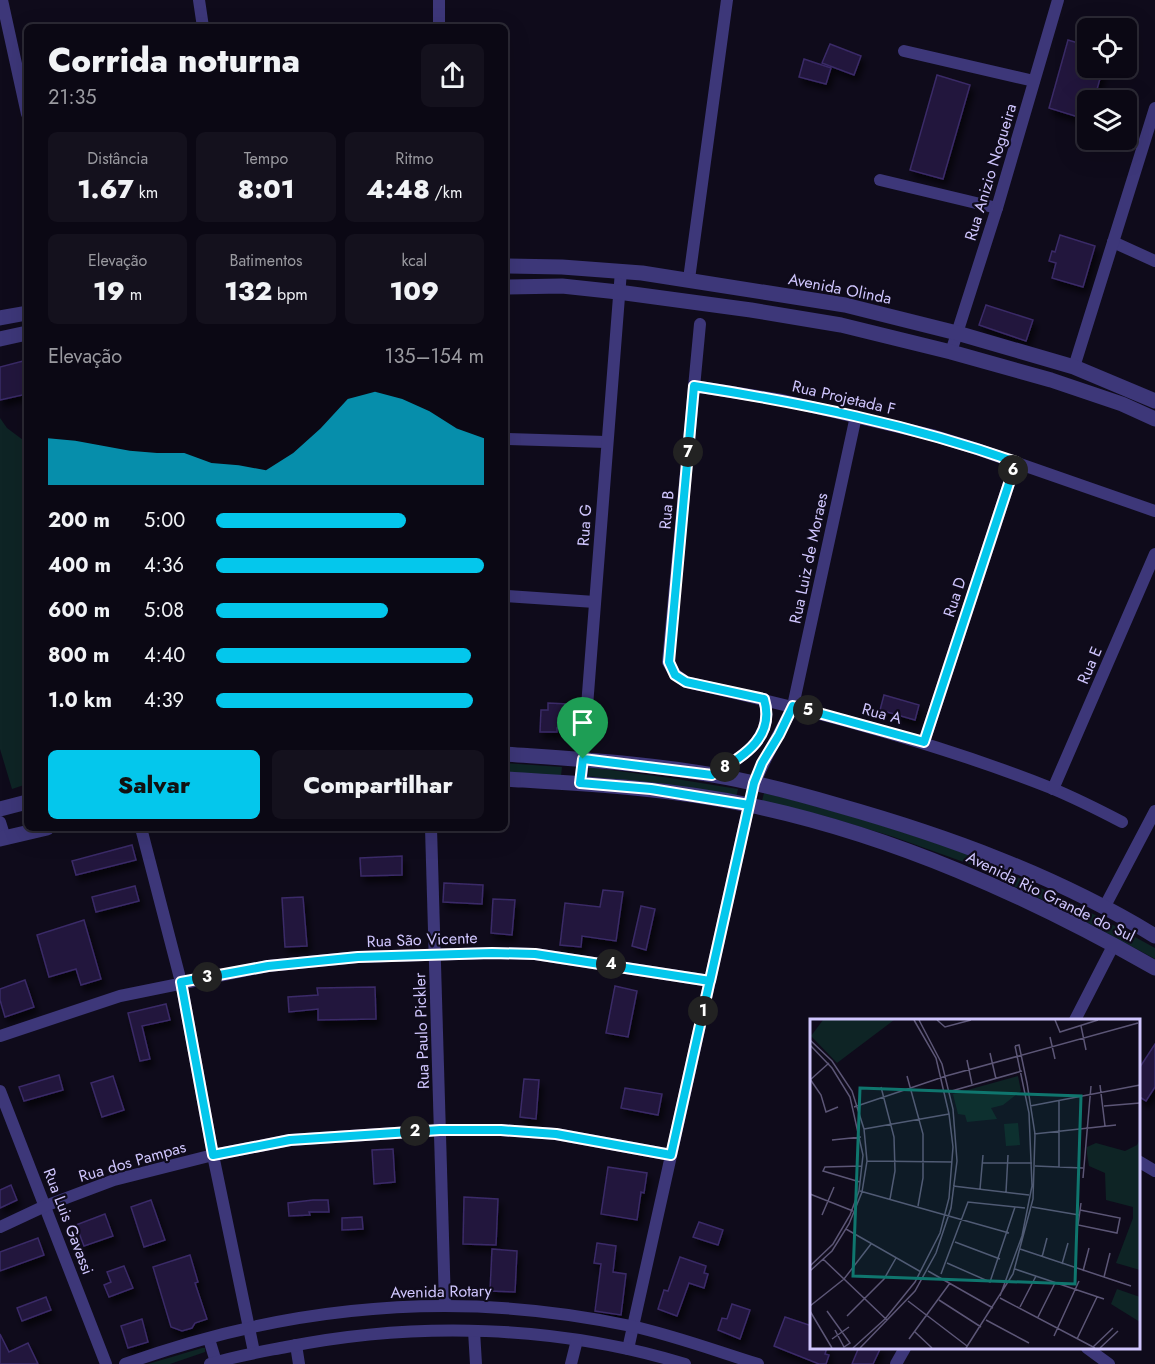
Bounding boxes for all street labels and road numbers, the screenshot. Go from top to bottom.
street label: Rua Anizio Nogueira [959,101,1022,244]
street label: Avenida Olinda [786,267,893,310]
street label: Rua Projetada F [790,374,898,421]
street label: Rua B [653,490,680,530]
street label: Rua Luiz de Moraes [783,491,834,626]
street label: Rua G [572,503,597,547]
street label: Rua D [937,574,972,620]
street label: Rua E [1071,643,1108,687]
street label: Rua A [859,697,905,730]
street label: Avenida Rio Grande do Sul [962,846,1139,947]
street label: Rua São Vicente [366,926,478,953]
street label: Rua Paulo Pickler [408,972,435,1090]
street label: Rua dos Pampas [76,1135,189,1188]
street label: Rua Luis Gavassi [38,1165,99,1278]
street label: Avenida Rotary [390,1279,493,1304]

